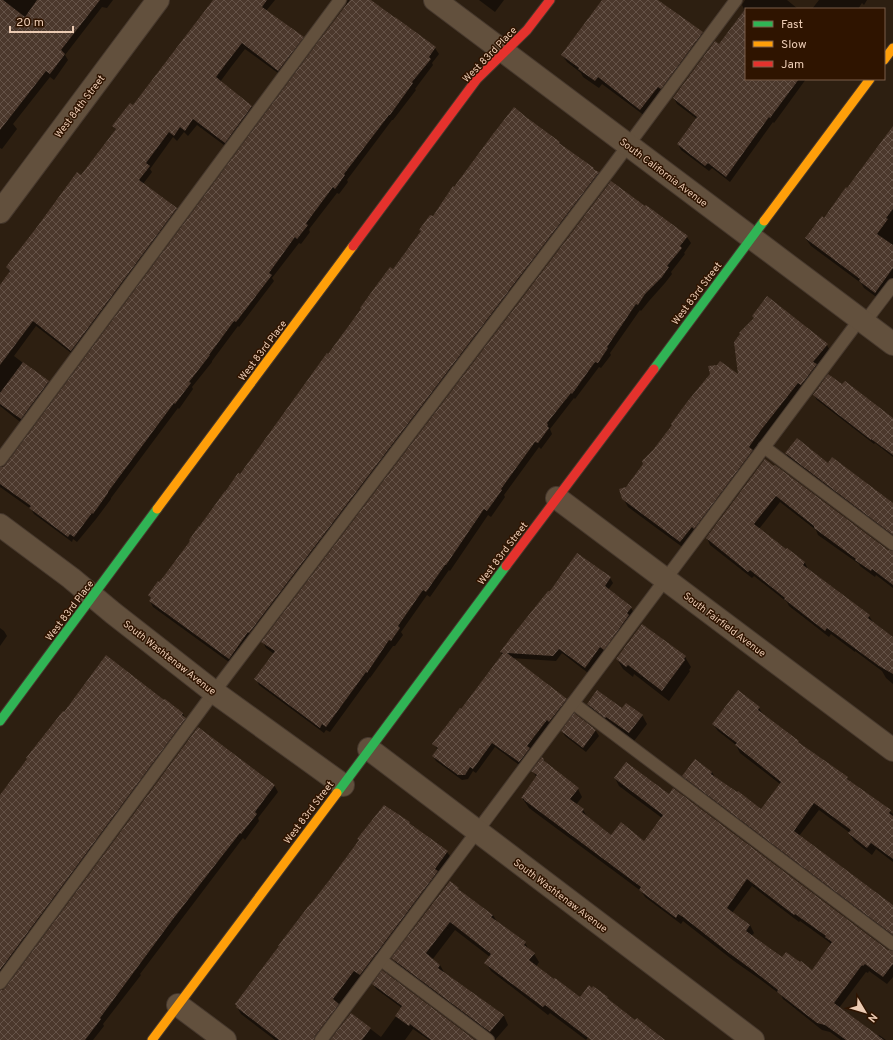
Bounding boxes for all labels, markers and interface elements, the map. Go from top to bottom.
scale bar [10,8,73,34]
legend [745,8,885,80]
text: 20 m [16,15,44,31]
text: Fast [781,17,803,33]
street label: West 83rd Place [460,24,520,86]
text: Slow [781,37,807,53]
text: Jam [781,57,804,73]
street label: West 84th Street [52,73,108,141]
street label: South California Avenue [617,136,710,211]
street label: West 83rd Street [669,260,725,328]
street label: West 83rd Place [236,318,290,384]
street label: West 83rd Street [475,520,531,588]
street label: West 83rd Place [43,578,97,644]
street label: South Fairfield Avenue [680,590,768,660]
street label: South Washtenaw Avenue [120,618,218,699]
street label: West 83rd Street [281,779,337,847]
street label: South Washtenaw Avenue [510,857,610,936]
north arrow [845,992,885,1032]
text: N [864,1010,880,1025]

